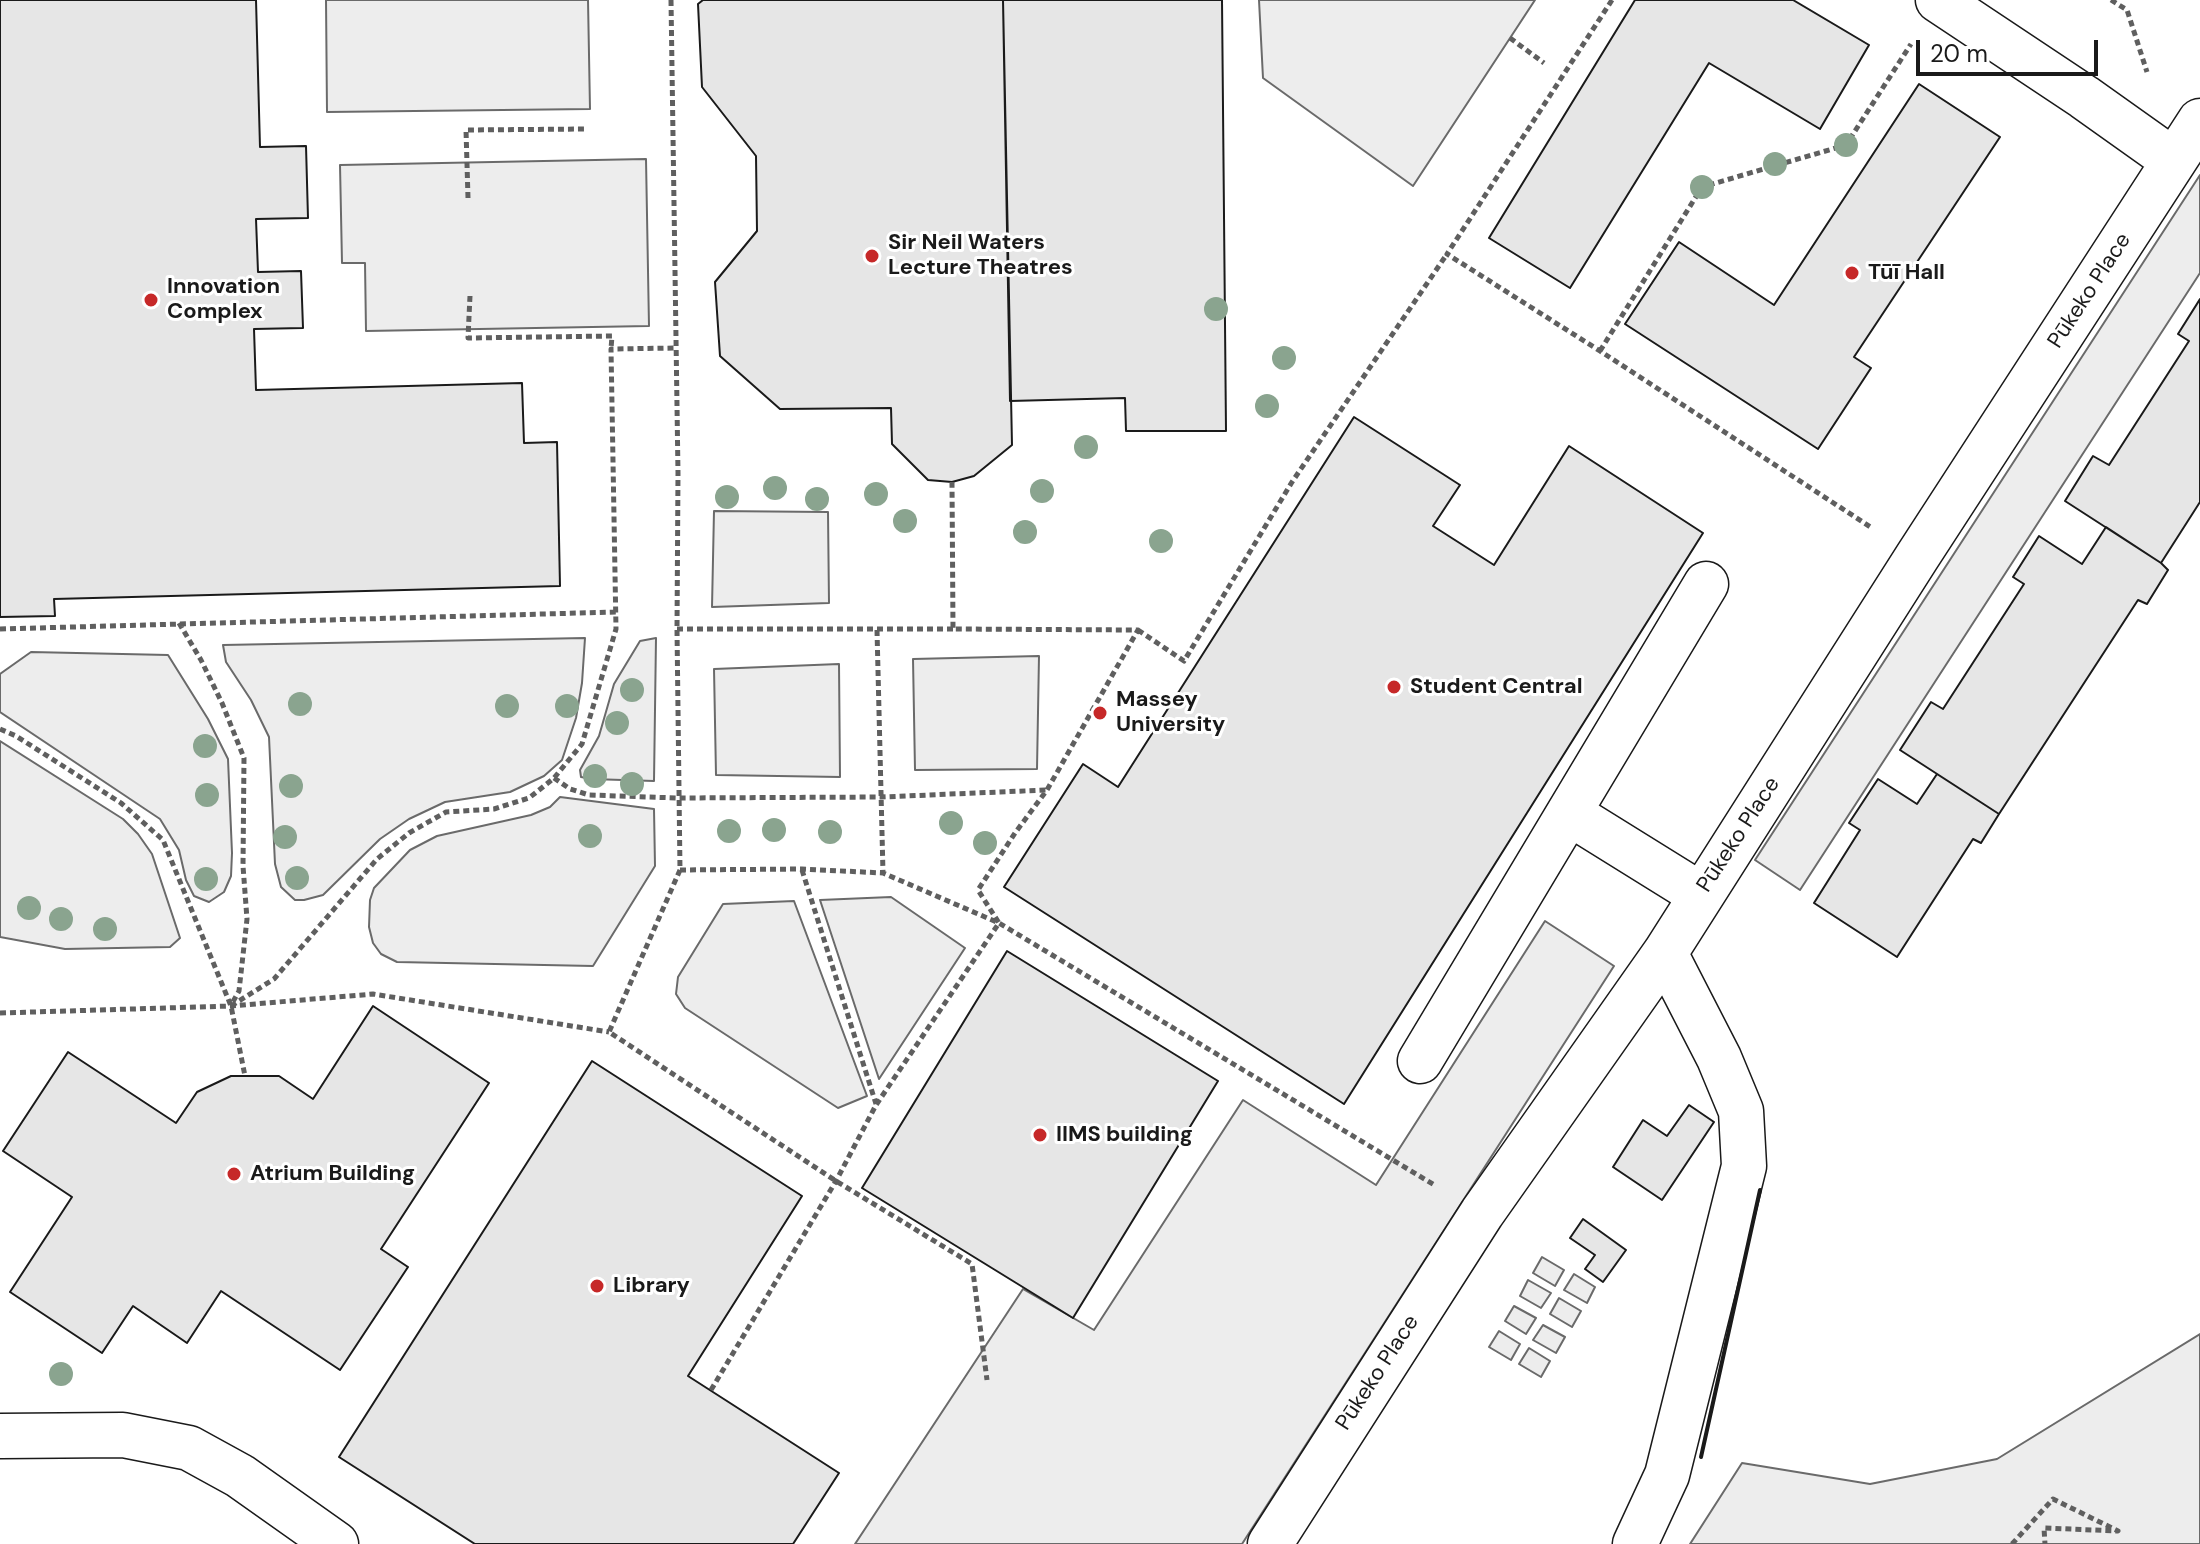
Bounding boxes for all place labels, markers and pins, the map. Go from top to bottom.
place label: Sir Neil Waters Lecture Theatres [888,230,1073,282]
marker: Sir Neil Waters Lecture Theatres [863,247,881,265]
place label: Tūī Hall [1868,260,1945,286]
marker: Tūī Hall [1843,264,1861,282]
place label: Innovation Complex [167,274,280,326]
marker: Innovation Complex [142,291,160,309]
place label: Student Central [1410,674,1583,700]
marker: Student Central [1385,678,1403,696]
place label: Massey University [1116,687,1225,738]
marker: Massey University [1091,704,1109,722]
place label: IIMS building [1056,1122,1193,1148]
marker: IIMS building [1031,1126,1049,1144]
place label: Atrium Building [250,1161,415,1187]
marker: Atrium Building [225,1165,243,1183]
place label: Library [613,1273,690,1299]
marker: Library [588,1277,606,1295]

